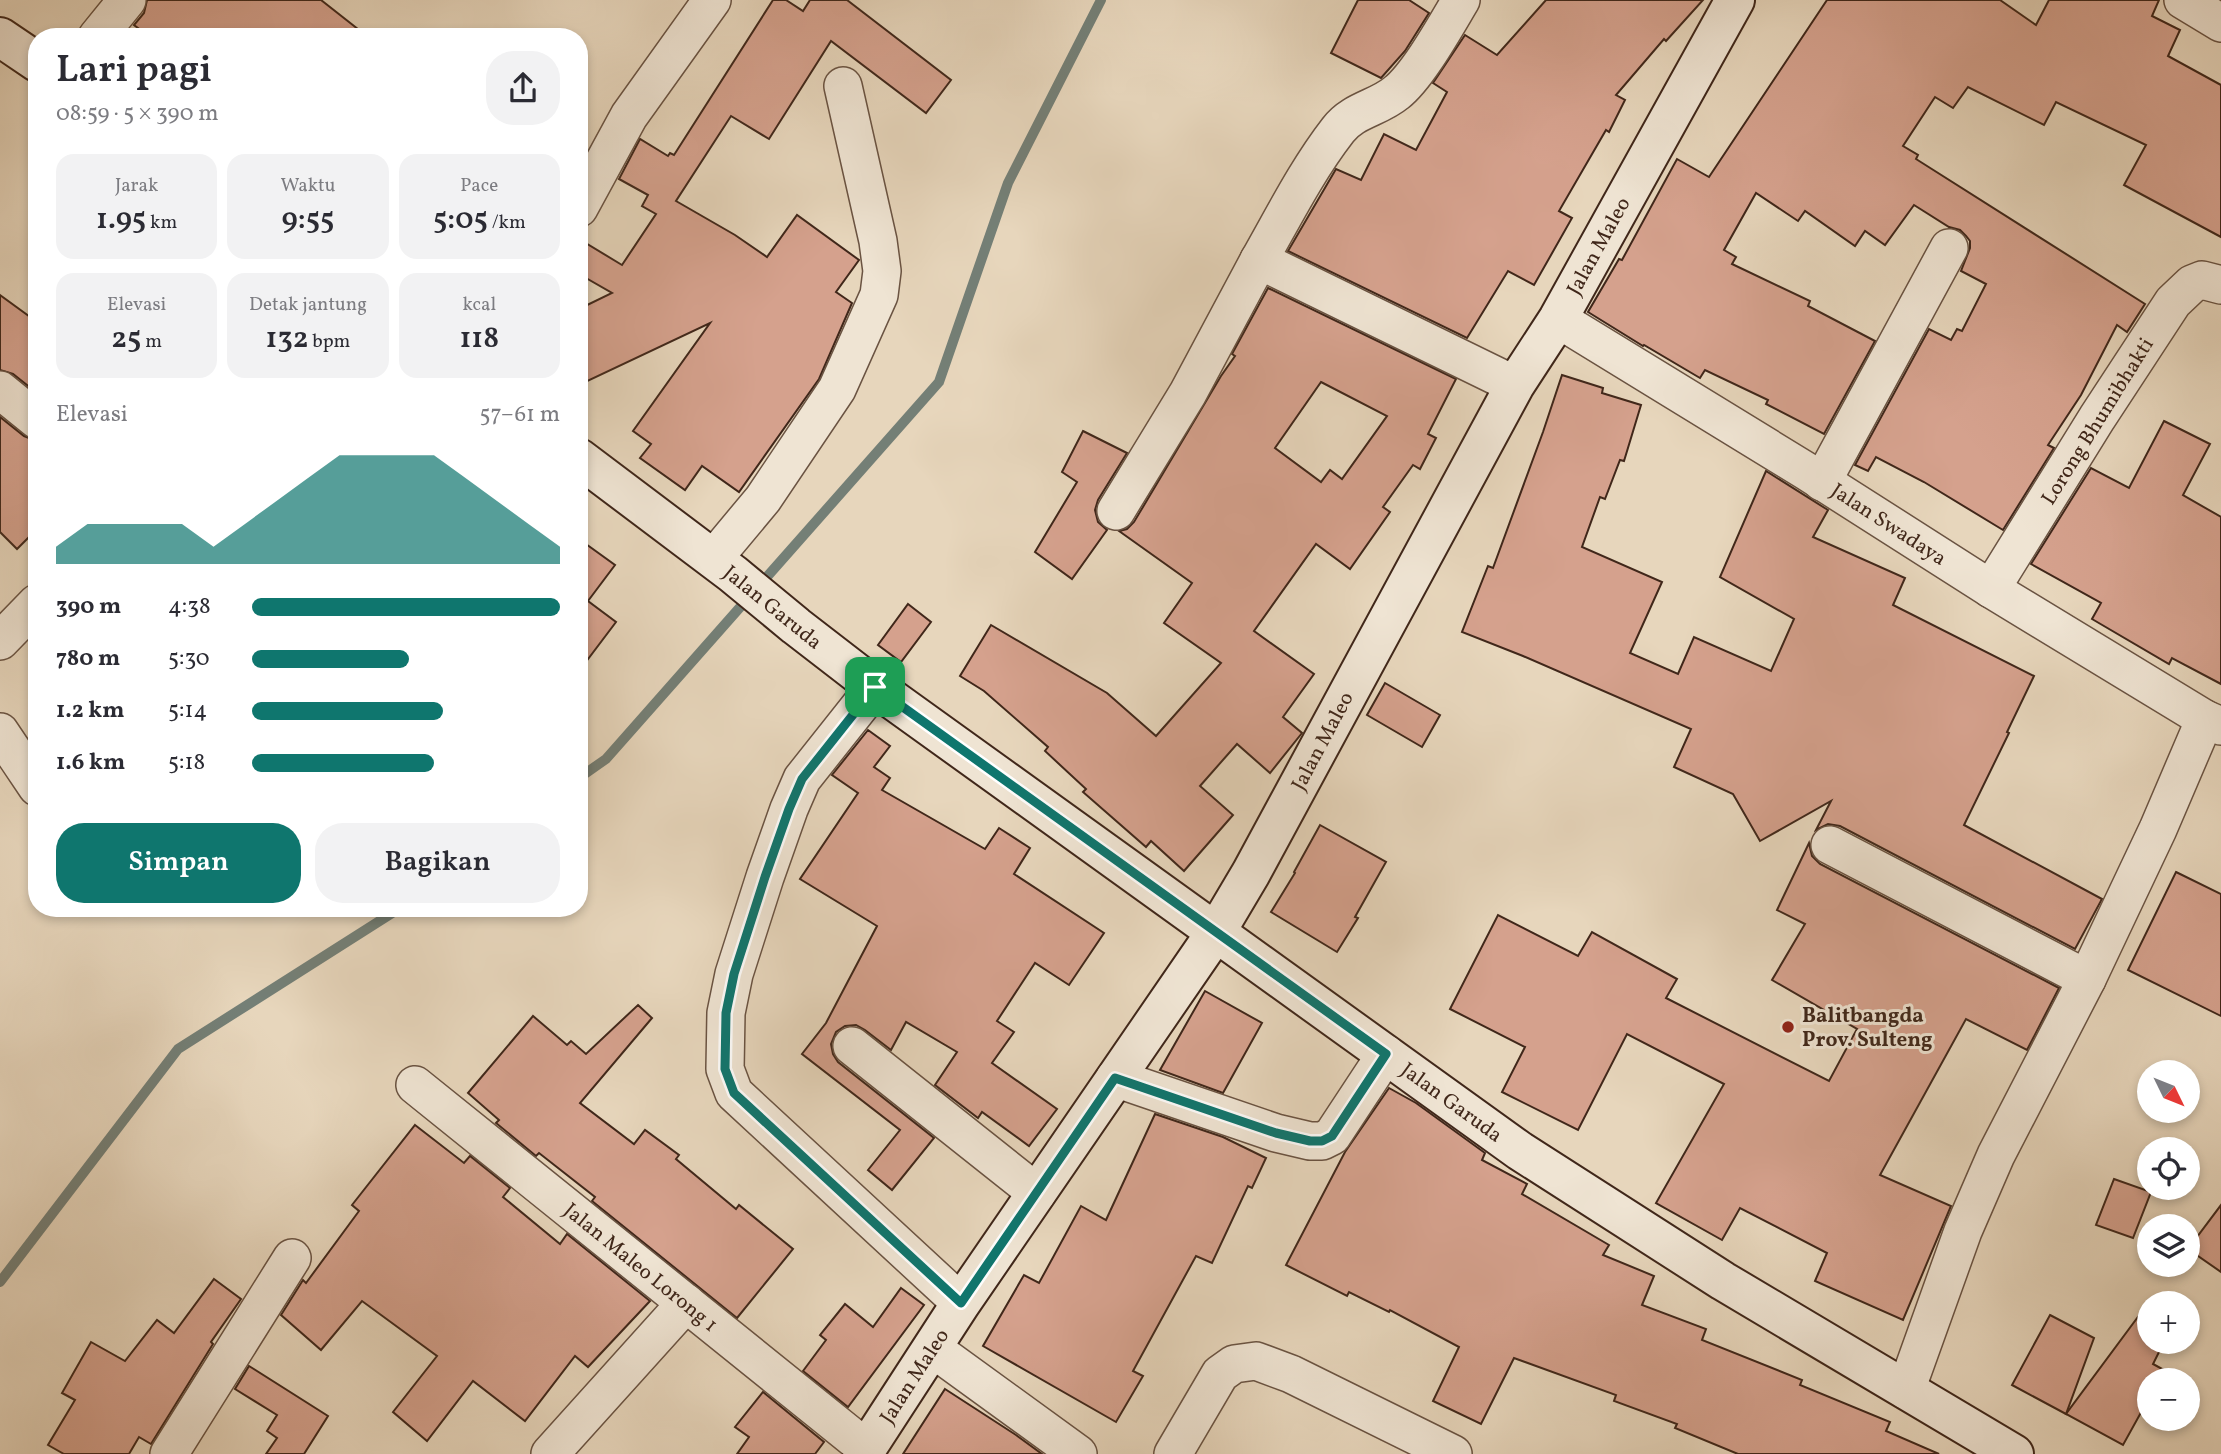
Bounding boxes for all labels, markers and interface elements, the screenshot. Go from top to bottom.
text: Lari pagi [56,45,212,98]
button: share [486,51,560,125]
text: 08:59 · 5 × 390 m [56,98,219,130]
text: Jarak [115,173,158,199]
text: Waktu [281,173,335,199]
text: Pace [460,173,498,199]
street label: Jalan Maleo [1560,192,1638,301]
text: 1.95 [96,199,146,241]
text: 9:55 [281,199,335,241]
text: 5:05 [433,199,488,241]
text: km [146,210,177,236]
text: /km [488,210,526,236]
text: Elevasi [107,292,166,318]
text: Detak jantung [249,292,367,318]
text: kcal [462,292,496,318]
text: 25 [111,318,141,360]
text: 132 [266,318,309,360]
text: 118 [459,318,499,360]
text: m [141,329,162,355]
text: bpm [309,329,350,355]
street label: Lorong Bhumibhakti [2035,333,2161,511]
text: Elevasi [56,399,128,431]
text: 57–61 m [479,399,560,431]
street label: Jalan Swadaya [1825,477,1952,574]
street label: Jalan Garuda [716,559,828,657]
text: 390 m [56,591,121,623]
text: 4:38 [168,591,211,623]
text: 780 m [56,643,120,675]
text: 5:30 [168,643,210,675]
pin [845,657,905,717]
icon: arrive [856,668,894,706]
street label: Jalan Maleo [1285,687,1362,796]
text: 1.2 km [56,695,125,727]
text: 5:14 [168,695,207,727]
text: 1.6 km [56,747,125,779]
text: 5:18 [168,747,205,779]
button: Simpan [56,823,301,903]
button: Bagikan [315,823,560,903]
place label: Balitbangda Prov. Sulteng [1802,1002,1933,1055]
marker: Balitbangda Prov. Sulteng [1780,1019,1796,1035]
street label: Jalan Garuda [1394,1056,1508,1150]
north arrow [2137,1060,2200,1124]
map controls [2137,1060,2200,1431]
button: locate [2137,1137,2200,1200]
street label: Jalan Maleo Lorong 1 [557,1197,723,1340]
button: layers [2137,1214,2200,1277]
button: + [2137,1291,2200,1354]
street label: Jalan Maleo [874,1324,957,1430]
button: − [2137,1368,2200,1431]

